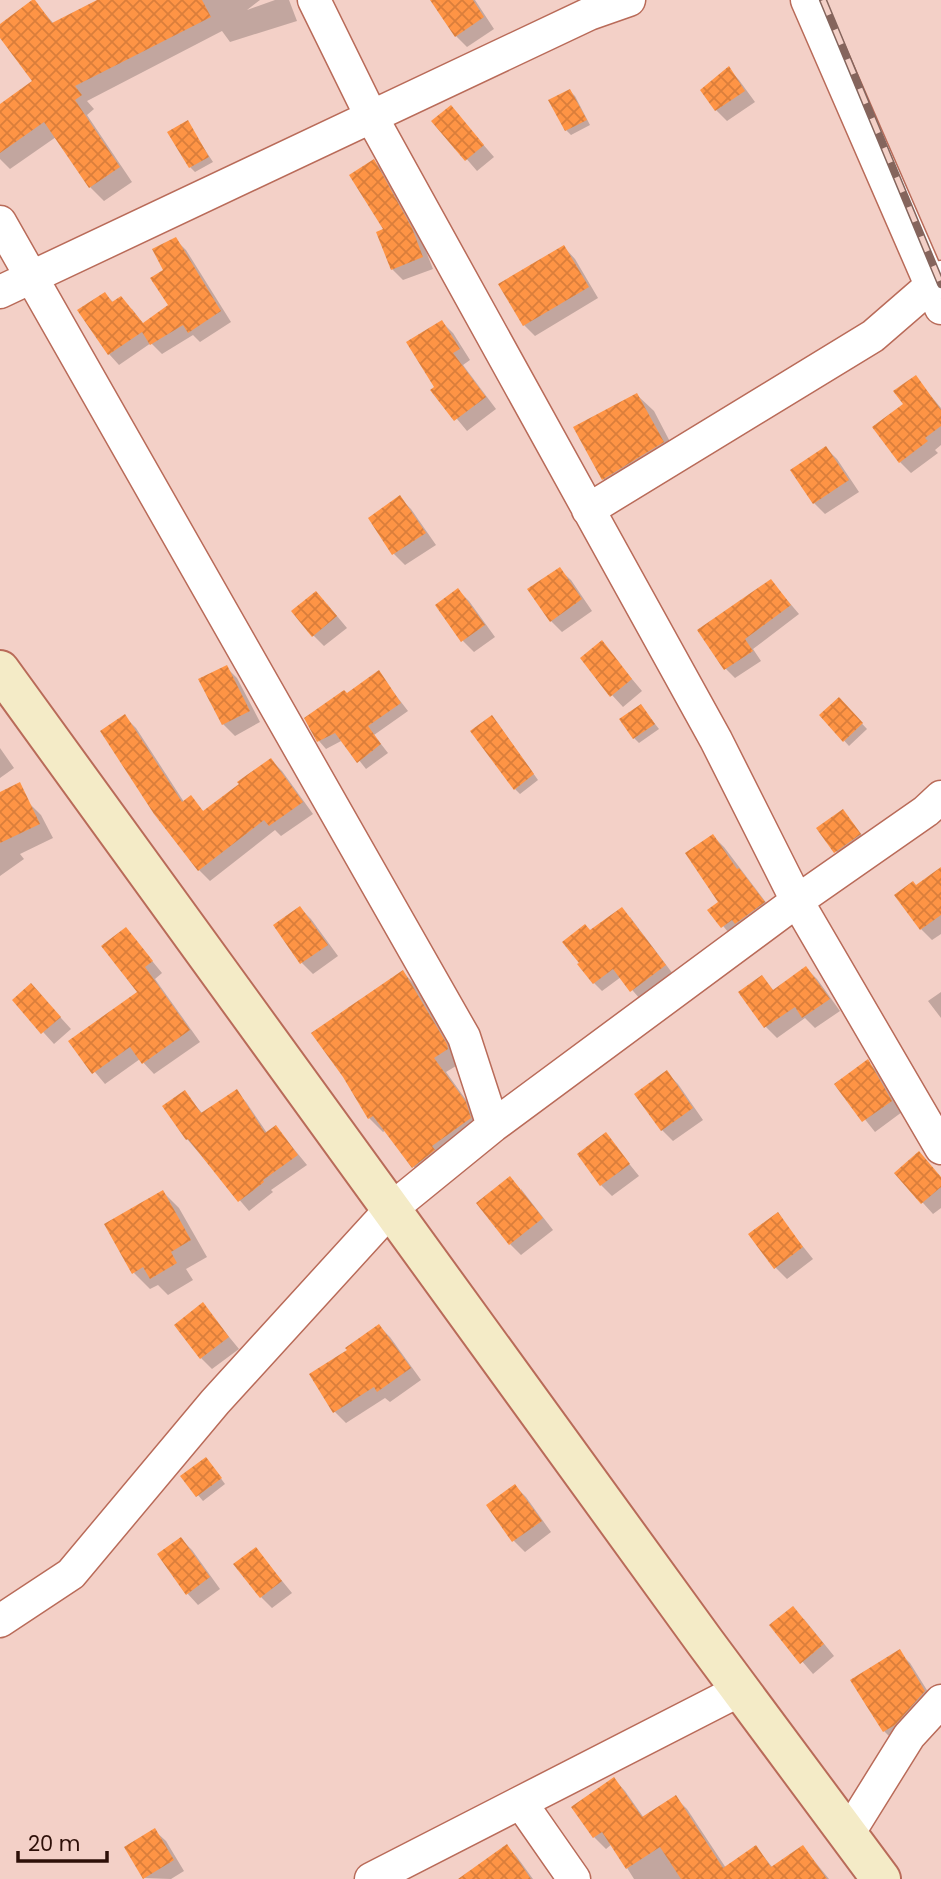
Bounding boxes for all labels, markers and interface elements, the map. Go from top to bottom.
scale bar [18,1820,107,1864]
text: 20 m [28,1829,81,1858]

